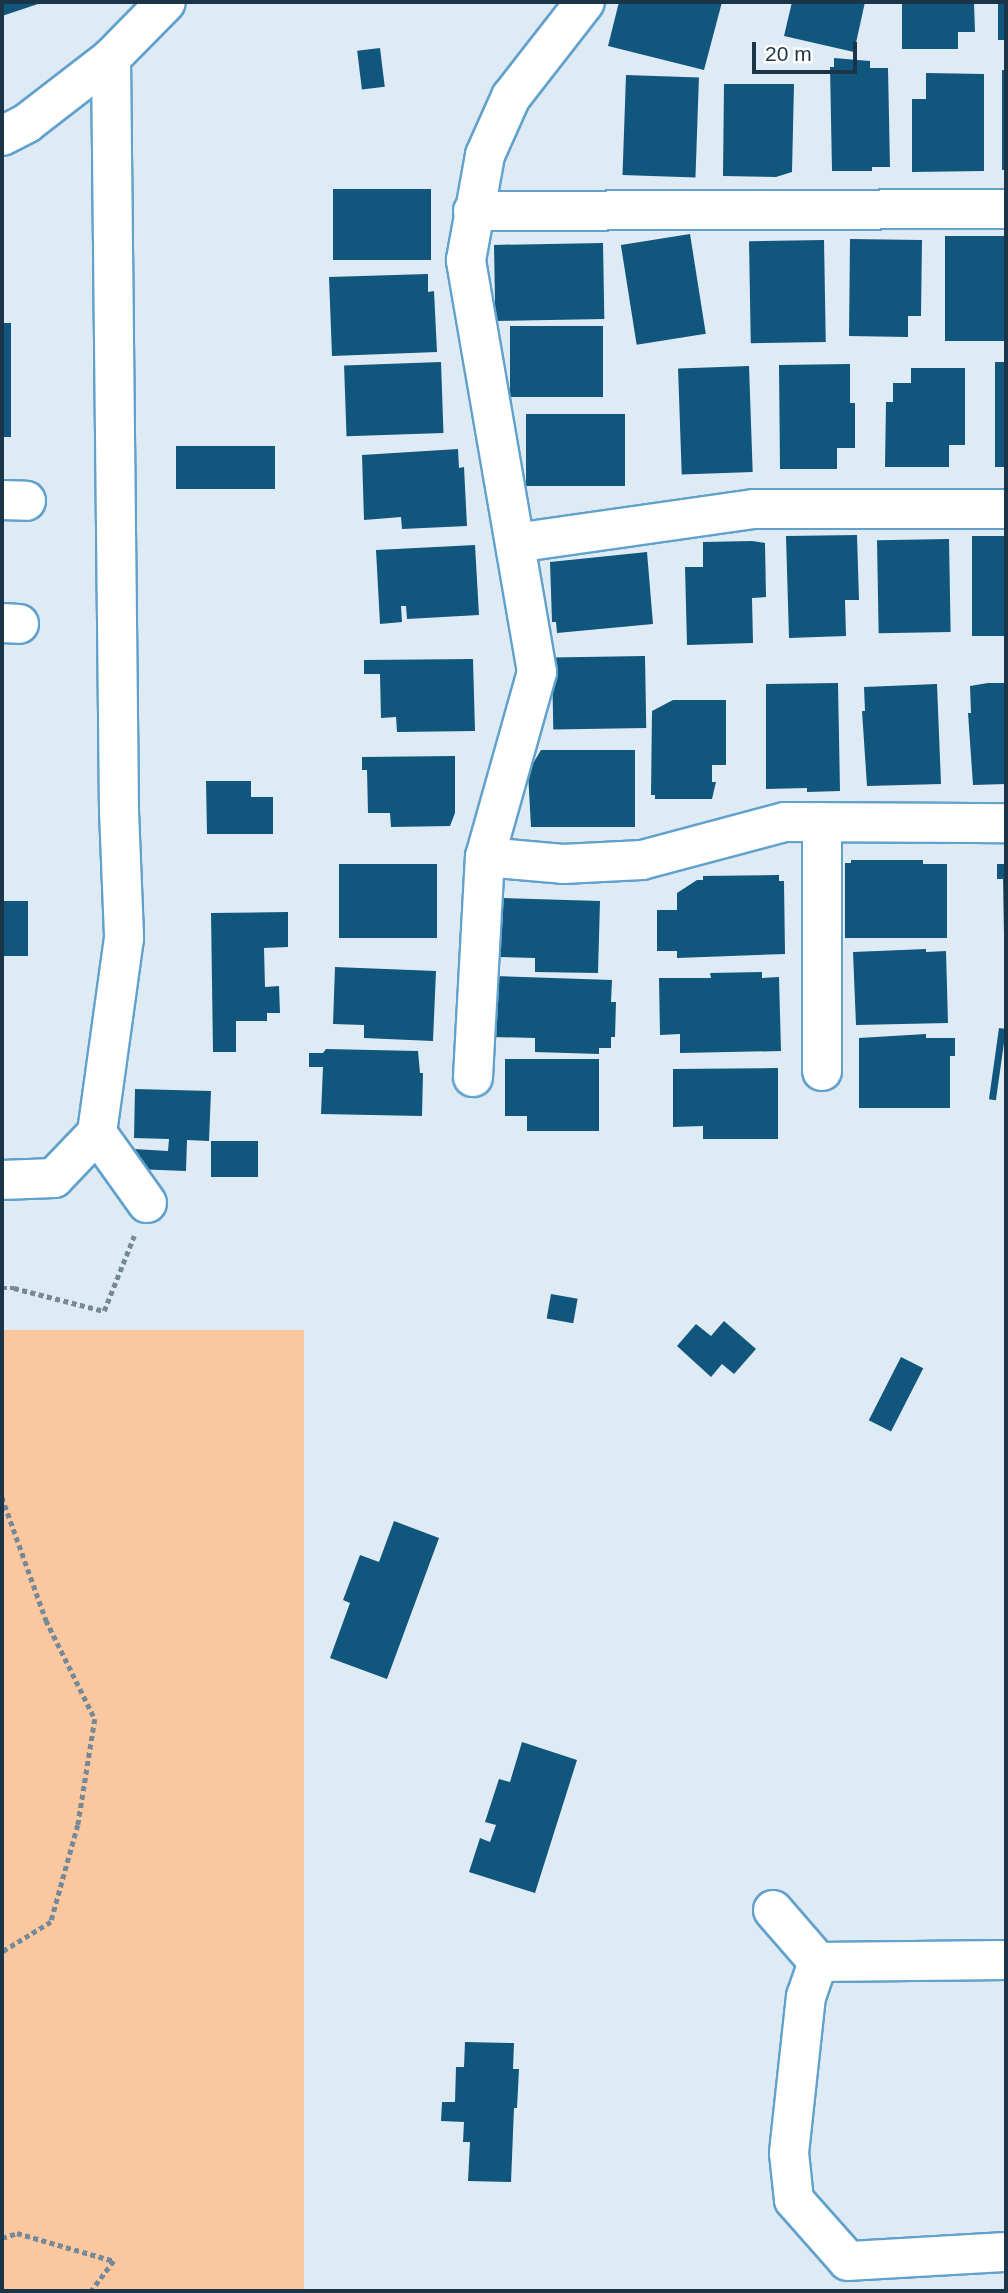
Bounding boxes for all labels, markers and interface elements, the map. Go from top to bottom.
scale bar [756,28,861,72]
text: 20 m [765,42,812,65]

